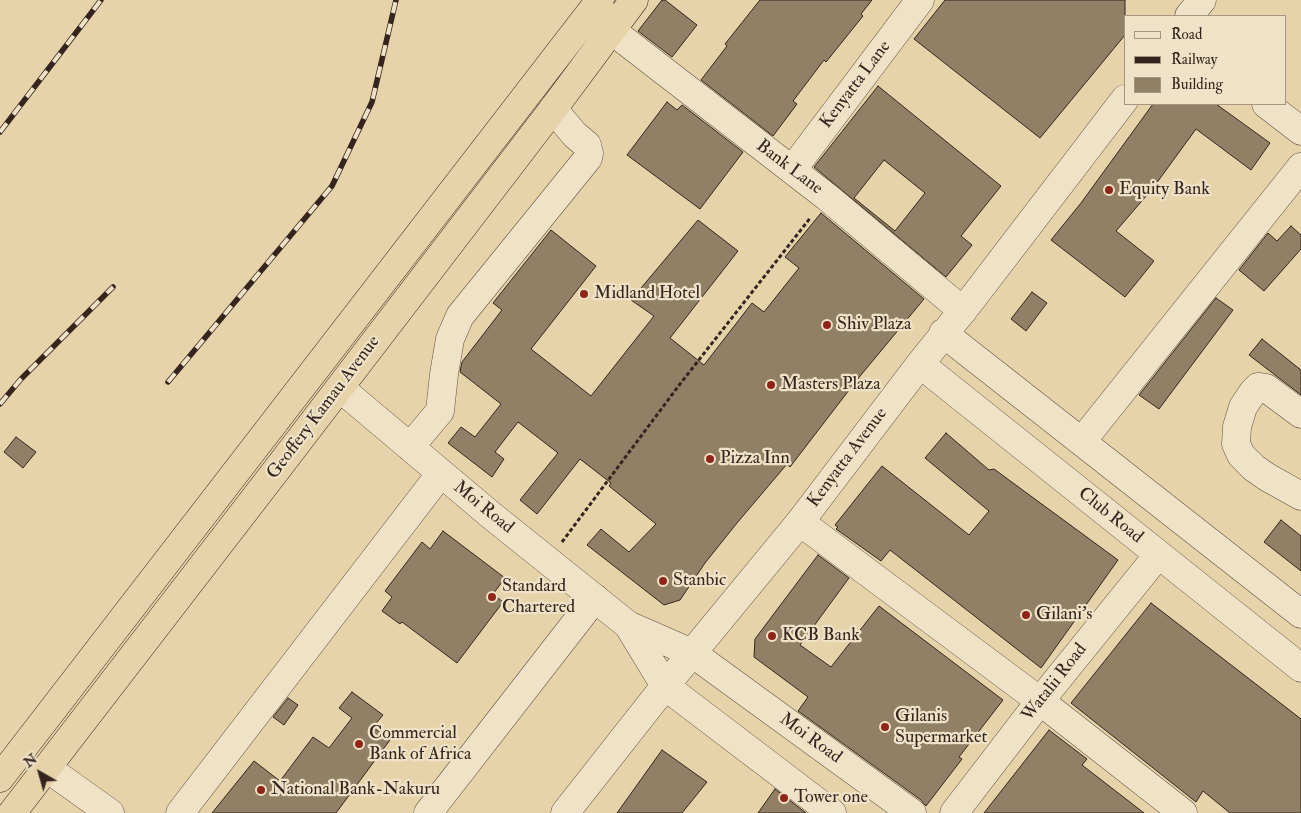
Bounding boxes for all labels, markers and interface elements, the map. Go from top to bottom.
legend [1124,15,1286,105]
text: Road [1171,25,1202,44]
street label: Kenyatta Lane [816,37,896,133]
text: Railway [1171,50,1217,69]
text: Building [1171,75,1223,94]
street label: Bank Lane [751,136,827,200]
place label: Equity Bank [1119,179,1210,201]
marker: Equity Bank [1103,184,1115,196]
place label: Midland Hotel [594,283,700,305]
marker: Midland Hotel [578,288,590,300]
place label: Shiv Plaza [837,314,911,336]
marker: Shiv Plaza [821,319,833,331]
street label: Geoffery Kamau Avenue [263,332,385,484]
place label: Masters Plaza [781,374,881,396]
marker: Masters Plaza [765,379,777,391]
street label: Kenyatta Avenue [804,404,892,512]
place label: Pizza Inn [720,448,790,470]
marker: Pizza Inn [704,453,716,465]
street label: Moi Road [448,477,518,539]
street label: Club Road [1073,483,1147,549]
place label: Stanbic [673,570,726,592]
marker: Stanbic [657,575,669,587]
place label: Standard Chartered [502,576,575,618]
marker: Standard Chartered [486,591,498,603]
place label: Gilani's [1036,604,1092,626]
marker: Gilani's [1020,609,1032,621]
place label: KCB Bank [782,625,860,647]
marker: KCB Bank [766,630,778,642]
street label: Watalii Road [1018,640,1092,726]
place label: Gilanis Supermarket [895,706,987,749]
street label: Moi Road [775,709,845,769]
marker: Gilanis Supermarket [879,721,891,733]
place label: Commercial Bank of Africa [369,723,472,766]
marker: Commercial Bank of Africa [353,738,365,750]
north arrow [15,748,65,798]
text: N [20,750,41,771]
place label: National Bank-Nakuru [271,779,440,801]
marker: National Bank-Nakuru [255,784,267,796]
place label: Tower one [794,787,868,809]
marker: Tower one [778,792,790,804]

